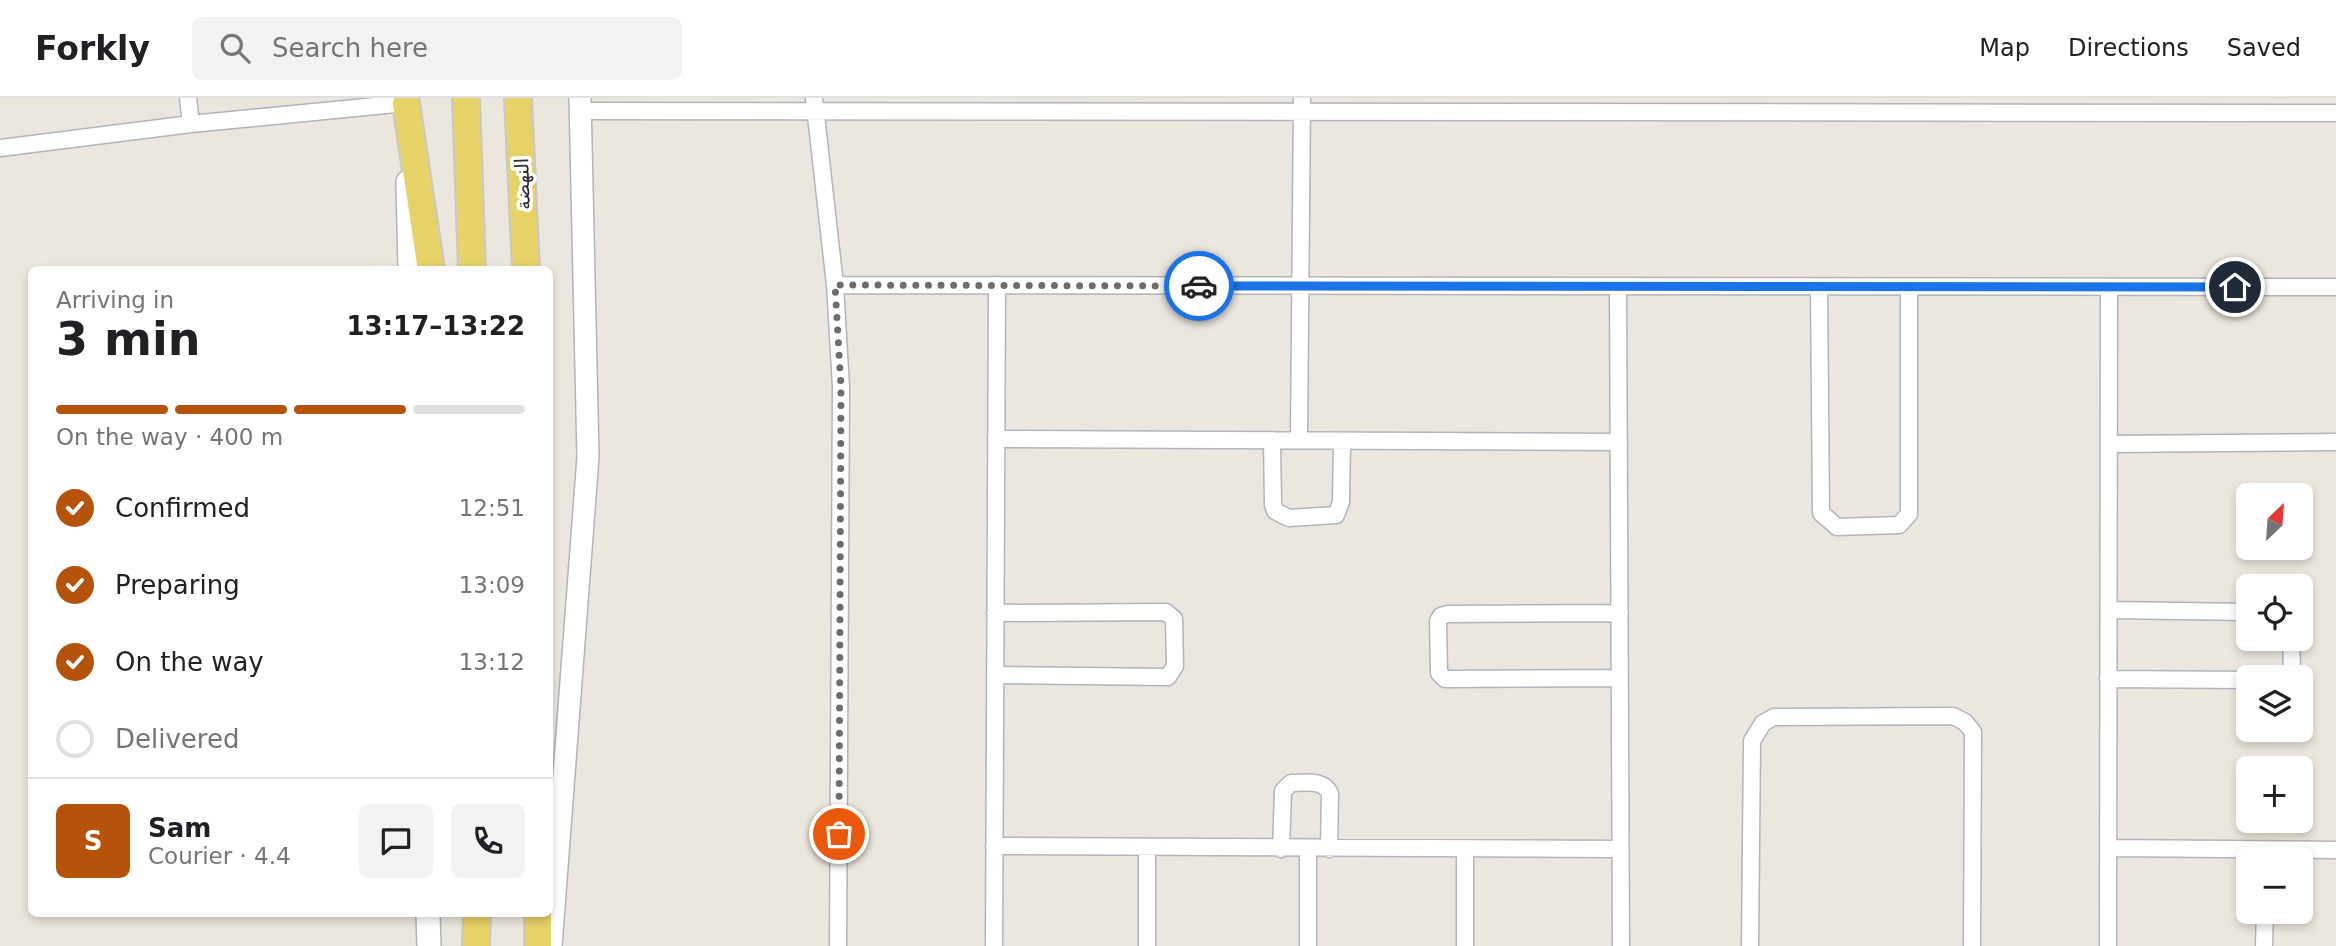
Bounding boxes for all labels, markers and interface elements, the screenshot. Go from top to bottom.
search box [192,17,682,80]
text: Forkly [35,29,150,68]
icon: search [216,29,254,67]
text: Search here [272,33,428,63]
text: Map [1979,34,2030,62]
text: Directions [2068,34,2189,62]
text: Saved [2227,34,2301,62]
street label: النهضة [510,157,535,210]
courier [1164,251,1234,321]
pin [2205,257,2265,317]
icon: car [1180,267,1218,305]
icon: home [2216,268,2254,306]
text: Arriving in [56,287,174,313]
text: 13:17–13:22 [346,311,525,341]
text: 3 min [56,312,200,366]
text: On the way · 400 m [56,424,283,450]
north arrow [2236,483,2314,560]
map controls [2236,483,2313,924]
icon: check [56,489,94,527]
text: Confirmed [115,493,250,523]
text: 12:51 [459,495,525,521]
icon: check [56,566,94,604]
text: Preparing [115,570,240,600]
text: 13:09 [459,572,525,598]
button: locate [2236,574,2313,651]
icon: check [56,643,94,681]
text: On the way [115,647,264,677]
text: 13:12 [459,649,525,675]
button: layers [2236,665,2313,742]
text: Delivered [115,724,239,754]
button: + [2236,756,2313,833]
button: chat [359,804,433,878]
button: phone [451,804,525,878]
pin [809,804,869,864]
text: Sam [148,813,211,843]
icon: bag [820,815,858,853]
text: S [84,826,102,856]
text: Courier · 4.4 [148,843,291,869]
button: − [2236,847,2313,924]

